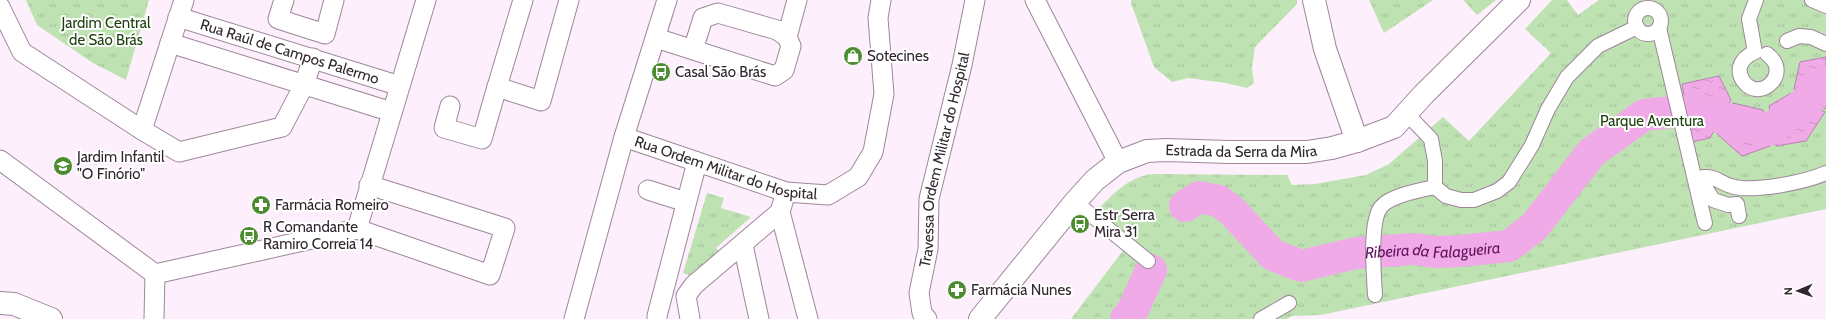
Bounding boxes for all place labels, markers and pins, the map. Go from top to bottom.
shop icon: Sotecines [842,45,864,67]
place label: Sotecines [867,47,929,65]
bus stop icon: Casal São Brás [650,61,672,83]
place label: Casal São Brás [675,63,766,81]
place label: Jardim Infantil "O Finório" [76,148,165,183]
school or university icon: Jardim Infantil "O Finório" [52,155,74,177]
pharmacy icon: Farmácia Romeiro [250,194,272,216]
place label: Farmácia Romeiro [275,196,389,214]
place label: Estr Serra Mira 31 [1094,206,1155,241]
bus stop icon: Estr Serra Mira 31 [1069,213,1091,235]
place label: R Comandante Ramiro Correia 14 [263,218,374,253]
bus stop icon: R Comandante Ramiro Correia 14 [238,225,260,247]
pharmacy icon: Farmácia Nunes [946,279,968,301]
place label: Farmácia Nunes [971,281,1071,299]

